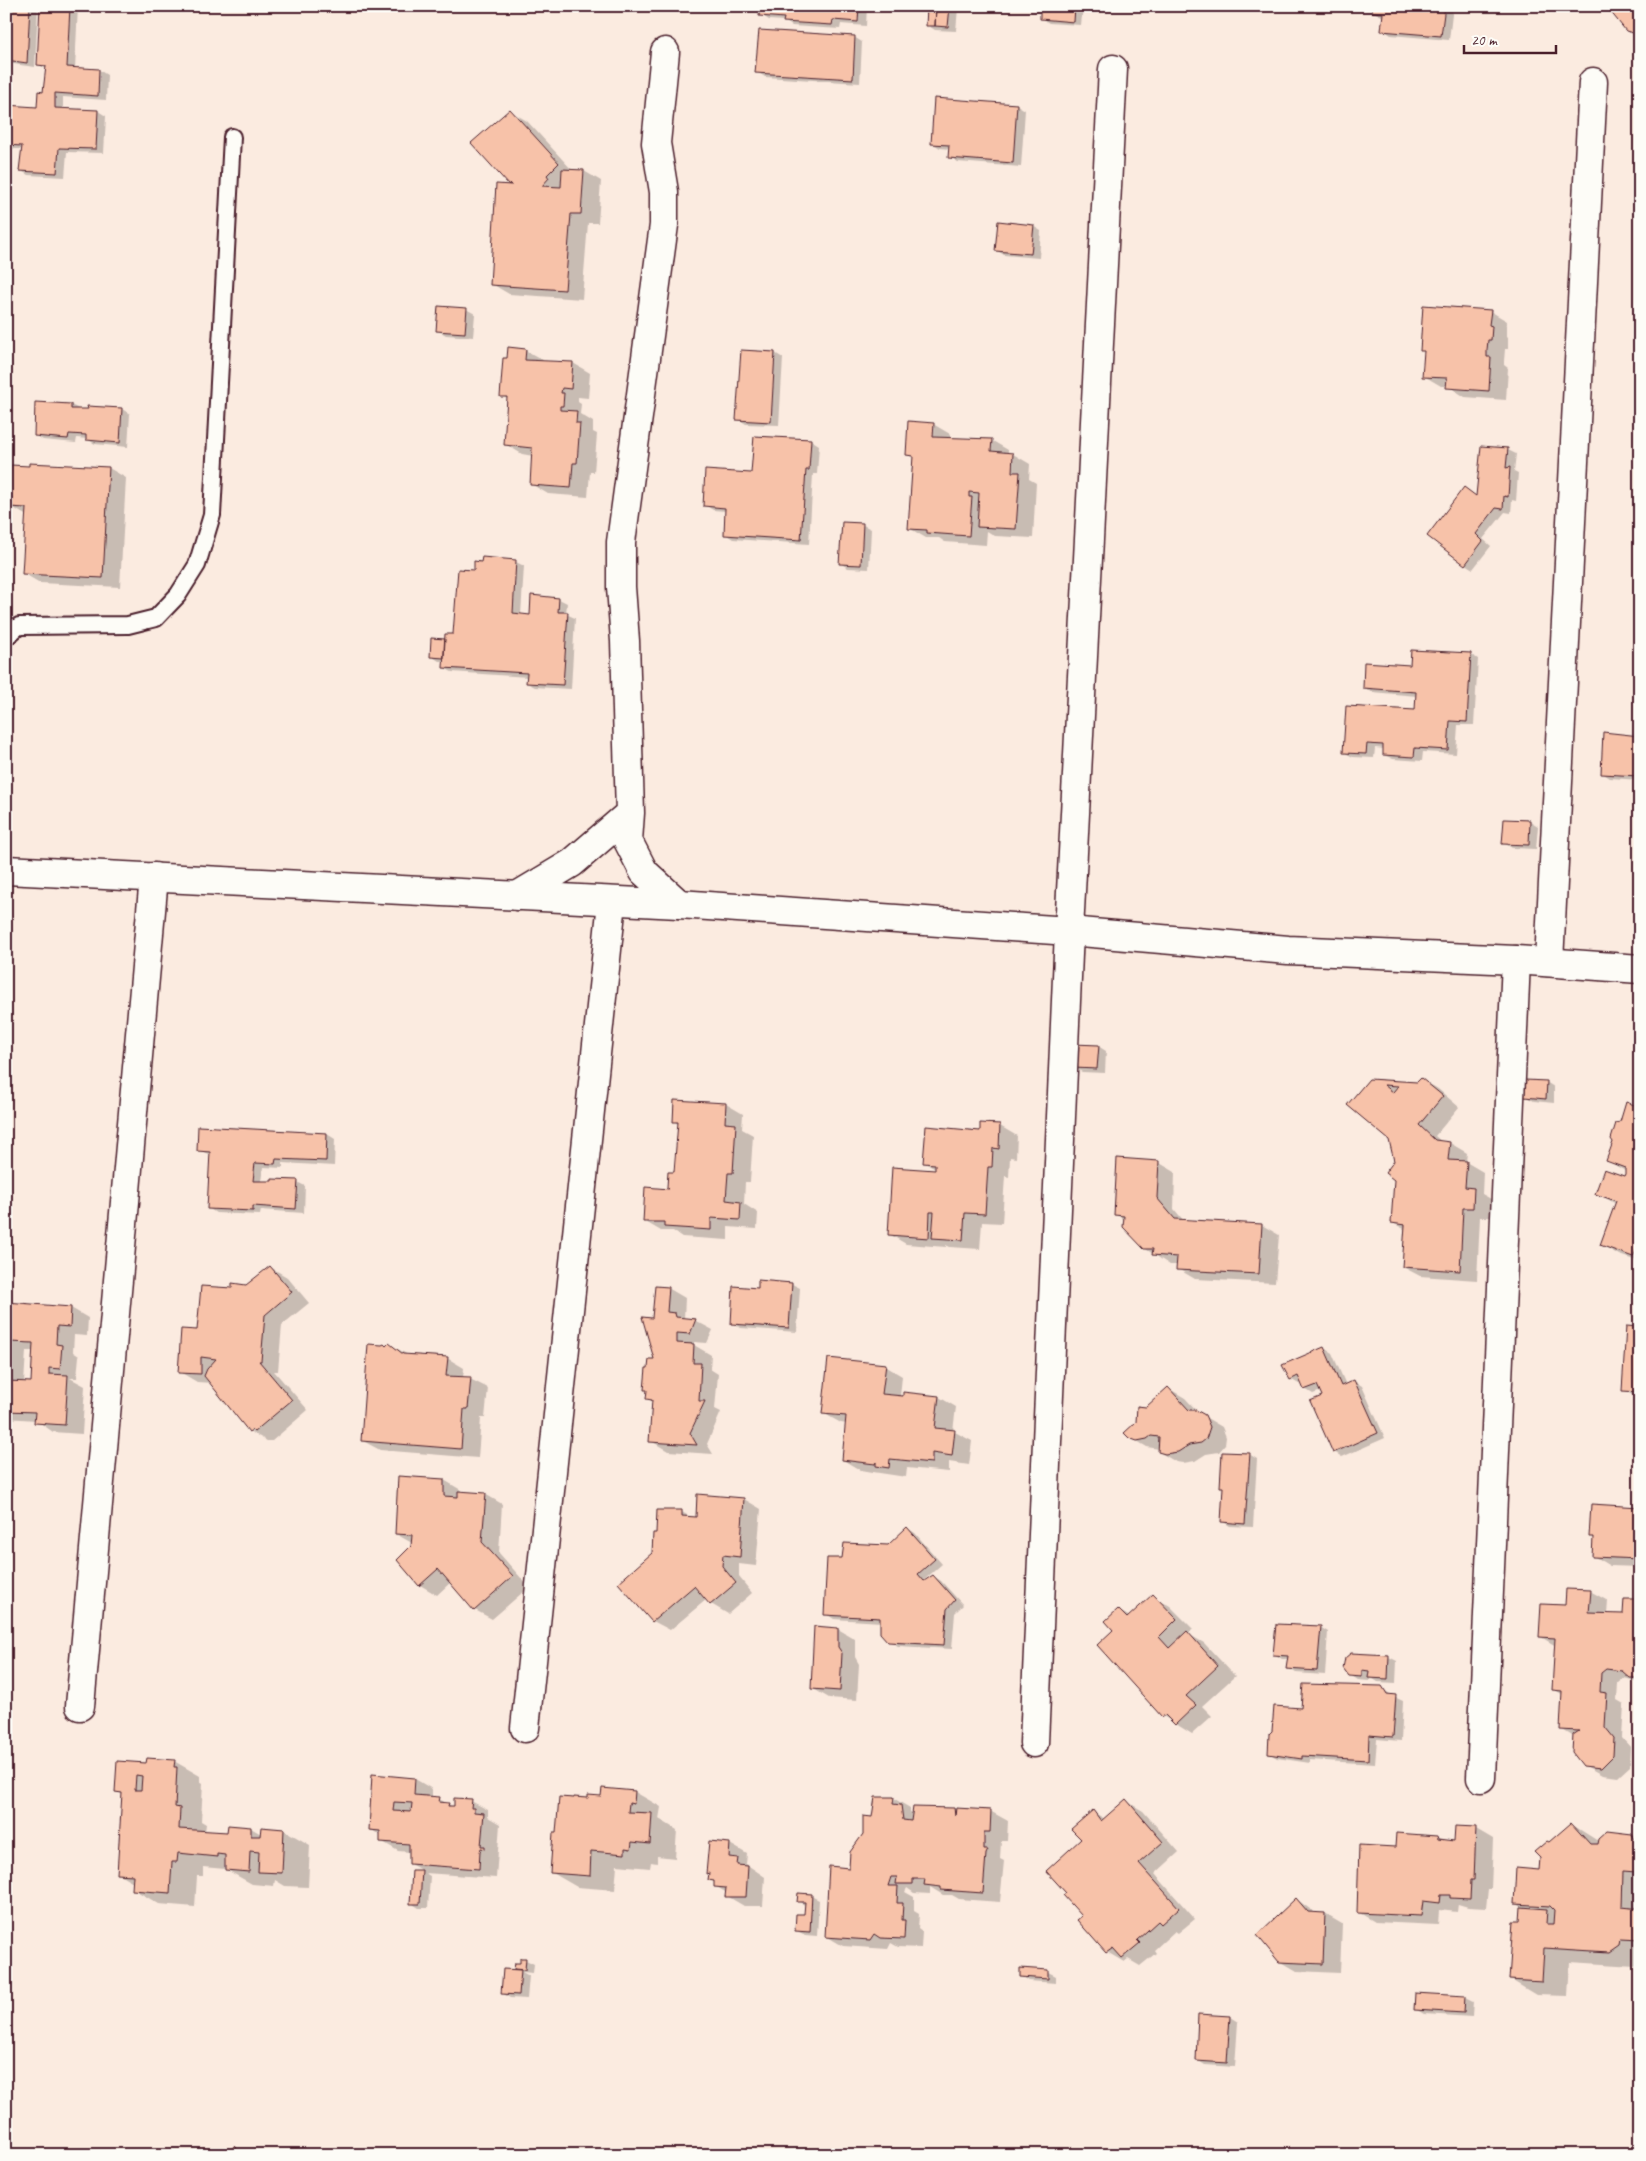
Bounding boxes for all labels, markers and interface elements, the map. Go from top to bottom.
scale bar [1464,22,1556,54]
text: 20 m [1471,31,1498,50]

